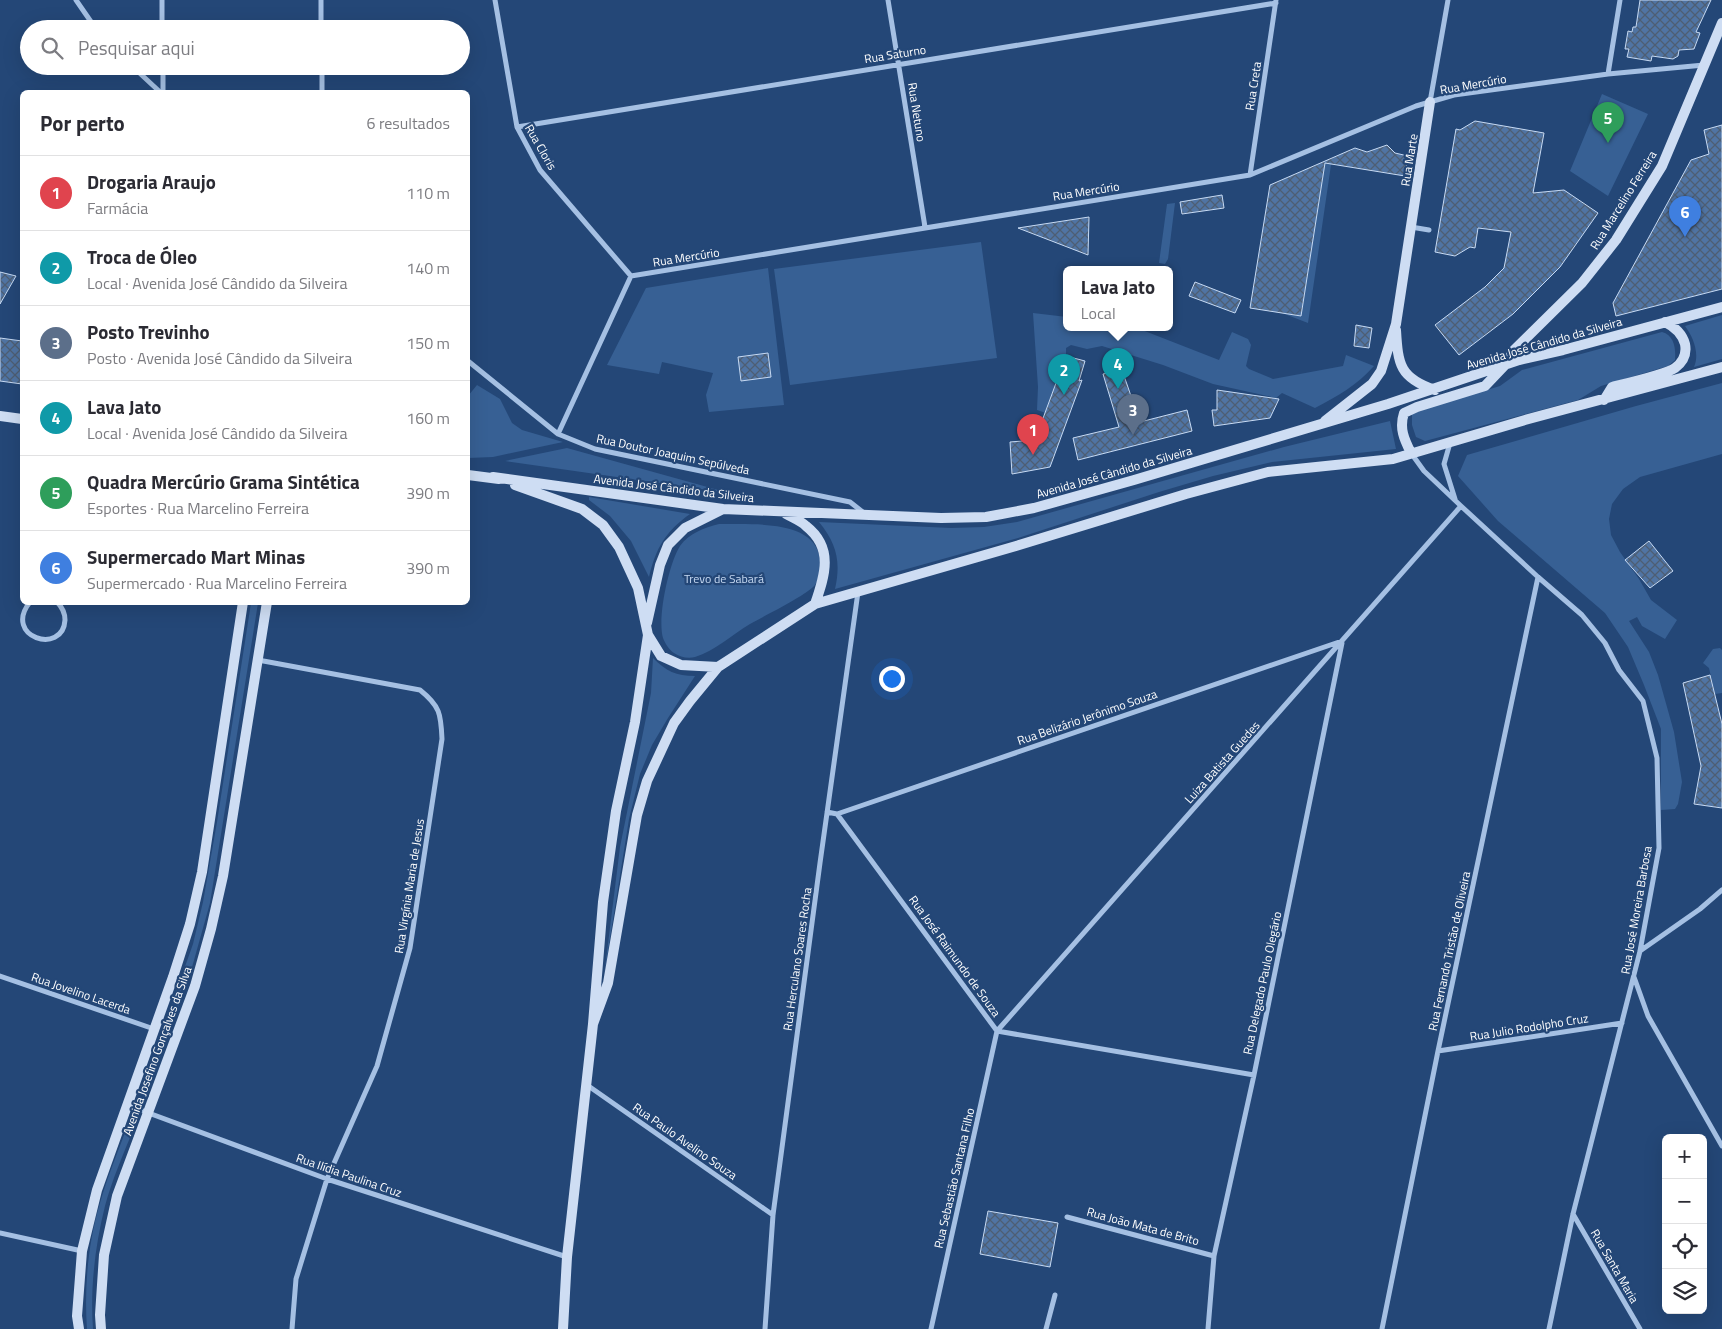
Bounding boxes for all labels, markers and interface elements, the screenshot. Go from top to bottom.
search box [20,20,470,75]
text: Pesquisar aqui [78,33,195,62]
icon: search [38,34,66,62]
street label: Rua Saturno [863,40,927,68]
street label: Rua Creta [1240,60,1266,112]
street label: Rua Mercúrio [1438,69,1508,99]
street label: Rua Netuno [903,81,931,143]
pin: 5 [1592,102,1624,143]
text: Por perto [40,107,125,139]
text: 6 resultados [366,111,450,135]
street label: Rua Cloris [520,120,562,174]
street label: Rua Marte [1395,132,1423,188]
street label: Rua Marcelino Ferreira [1585,147,1661,253]
text: Drogaria Araujo [87,167,216,196]
street label: Rua Mercúrio [1051,176,1121,206]
text: 1 [52,181,60,205]
text: 110 m [406,181,450,205]
text: Farmácia [87,196,148,220]
pin: 6 [1669,196,1701,237]
text: Troca de Óleo [87,242,197,271]
street label: Rua Mercúrio [651,242,721,272]
text: 2 [52,256,60,280]
text: 140 m [406,256,450,280]
popup [1063,266,1173,331]
text: Local · Avenida José Cândido da Silveira [87,271,348,295]
text: Lava Jato [1081,272,1155,301]
text: Local [1081,301,1116,325]
street label: Avenida José Cândido da Silveira [1464,312,1624,374]
text: Posto Trevinho [87,317,210,346]
text: 3 [52,331,60,355]
text: 150 m [406,331,450,355]
text: Posto · Avenida José Cândido da Silveira [87,346,352,370]
pin: 4 [1102,348,1134,389]
pin: 2 [1048,354,1080,395]
text: Lava Jato [87,392,161,421]
pin: 3 [1117,394,1149,435]
text: 4 [52,406,60,430]
text: 160 m [406,406,450,430]
pin: 1 [1017,414,1049,455]
text: Local · Avenida José Cândido da Silveira [87,421,348,445]
street label: Rua Doutor Joaquim Sepúlveda [595,428,751,480]
street label: Avenida José Cândido da Silveira [1034,441,1194,503]
text: Quadra Mercúrio Grama Sintética [87,467,360,496]
street label: Avenida José Cândido da Silveira [593,469,755,507]
text: 5 [52,481,60,505]
text: 390 m [406,481,450,505]
text: Esportes · Rua Marcelino Ferreira [87,496,309,520]
text: Supermercado Mart Minas [87,542,305,571]
text: 6 [52,556,60,580]
text: 390 m [406,556,450,580]
park label: Trevo de Sabará [684,569,764,588]
text: Supermercado · Rua Marcelino Ferreira [87,571,347,595]
your location [879,666,905,692]
street label: Rua Belizário Jerônimo Souza [1014,684,1160,750]
street label: Luiza Batista Guedes [1180,716,1265,807]
street label: Rua Virgínia Maria de Jesus [389,817,429,955]
street label: Rua José Moreira Barbosa [1615,844,1657,976]
street label: Rua Fernando Tristão de Oliveira [1423,869,1475,1033]
street label: Rua Herculano Soares Rocha [778,886,816,1032]
street label: Rua José Raimundo de Souza [904,891,1006,1021]
street label: Rua Delegado Paulo Olegário [1238,910,1286,1056]
street label: Avenida Josefino Gonçalves da Silva [117,964,197,1138]
street label: Rua Jovelino Lacerda [29,967,133,1019]
street label: Rua Julio Rodolpho Cruz [1468,1008,1590,1046]
street label: Rua Paulo Avelino Souza [629,1098,741,1184]
street label: Rua Sebastião Santana Filho [929,1106,979,1250]
map controls [1662,1134,1707,1314]
button: + [1662,1134,1707,1179]
street label: Rua Ilídia Paulina Cruz [294,1148,404,1202]
button: − [1662,1179,1707,1224]
street label: Rua João Mata de Brito [1085,1202,1201,1250]
button: locate [1662,1224,1707,1269]
street label: Rua Santa Maria [1586,1225,1644,1307]
button: layers [1662,1269,1707,1314]

